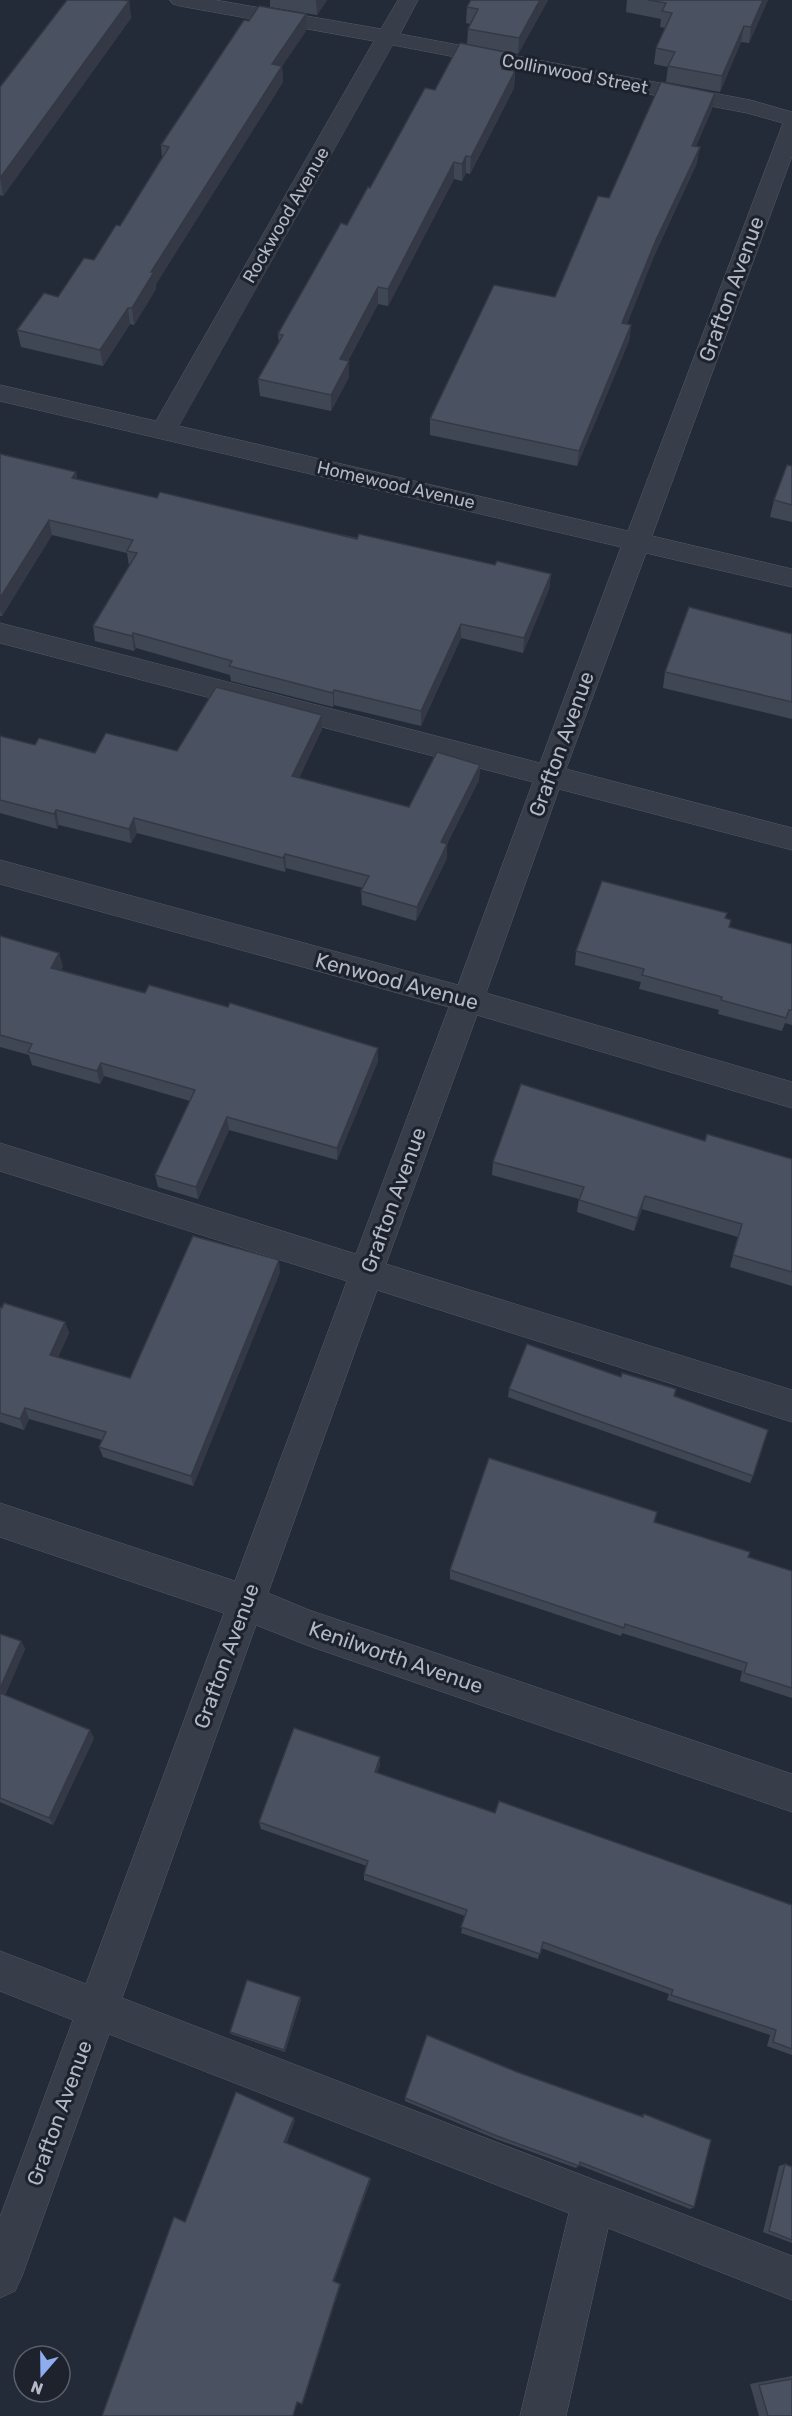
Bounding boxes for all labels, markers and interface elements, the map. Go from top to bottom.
street label: Collinwood Street [500,49,650,99]
street label: Rockwood Avenue [238,143,334,287]
street label: Grafton Avenue [693,213,769,365]
street label: Homewood Avenue [315,456,477,514]
street label: Grafton Avenue [523,668,599,820]
street label: Kenwood Avenue [313,947,481,1015]
street label: Grafton Avenue [355,1124,431,1276]
street label: Grafton Avenue [188,1580,264,1732]
street label: Kenilworth Avenue [306,1615,486,1699]
street label: Grafton Avenue [21,2037,97,2189]
north arrow [12,2344,72,2404]
text: N [28,2377,46,2399]

